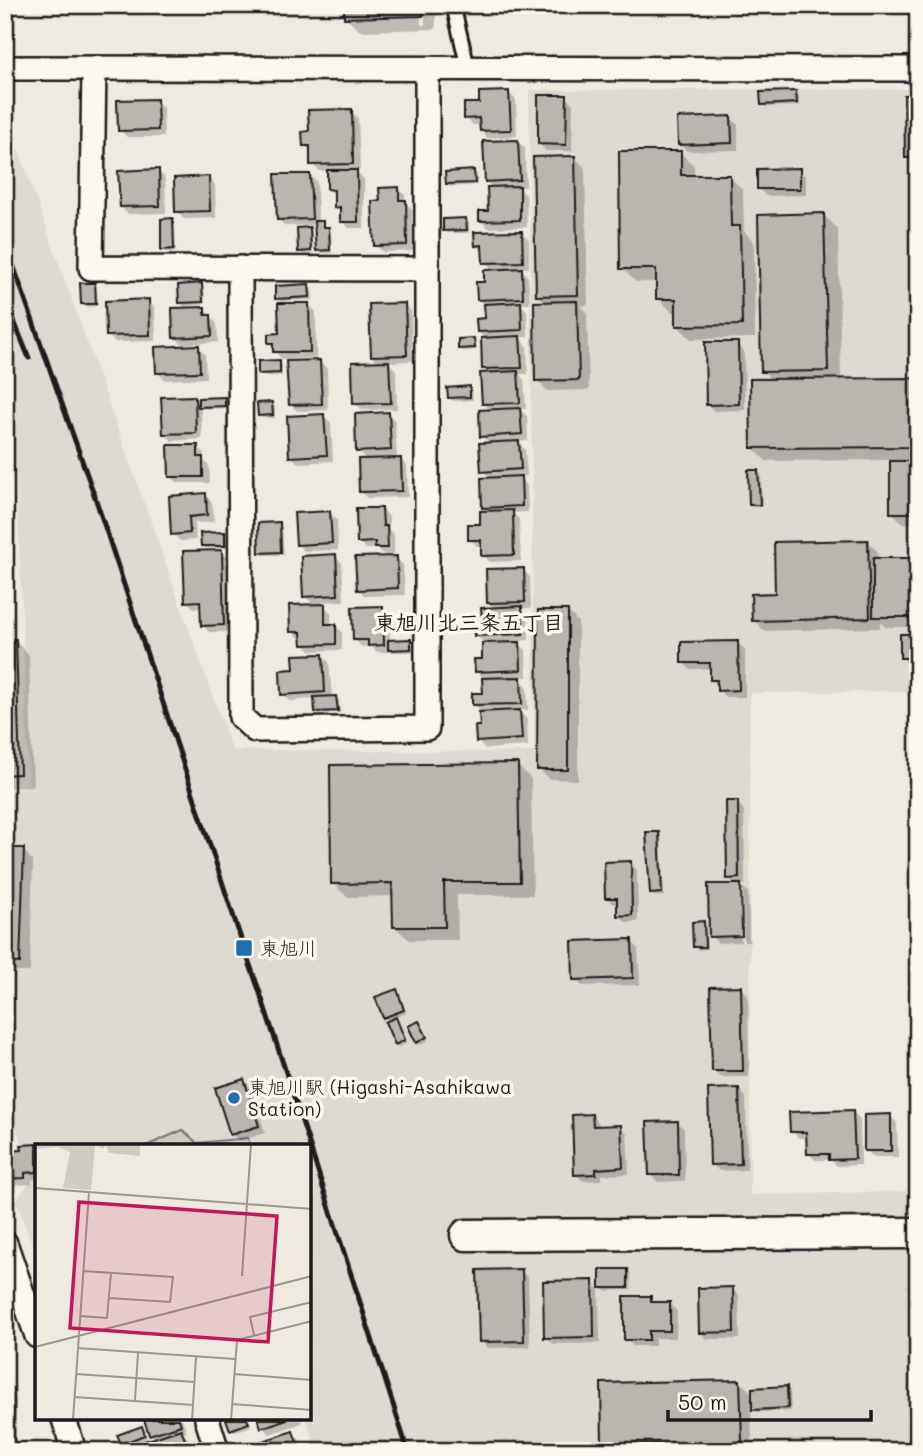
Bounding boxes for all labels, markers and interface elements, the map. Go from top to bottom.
district label: 東旭川北三条五丁目 [375,608,564,635]
place label: 東旭川 [260,935,317,960]
marker: 東旭川 [234,938,254,958]
place label: 東旭川駅 (Higashi-Asahikawa Station) [248,1074,512,1121]
marker: 東旭川駅 (Higashi-Asahikawa Station) [226,1090,242,1106]
inset map [35,1144,312,1421]
scale bar [668,1379,870,1423]
text: 50 m [678,1388,727,1415]

